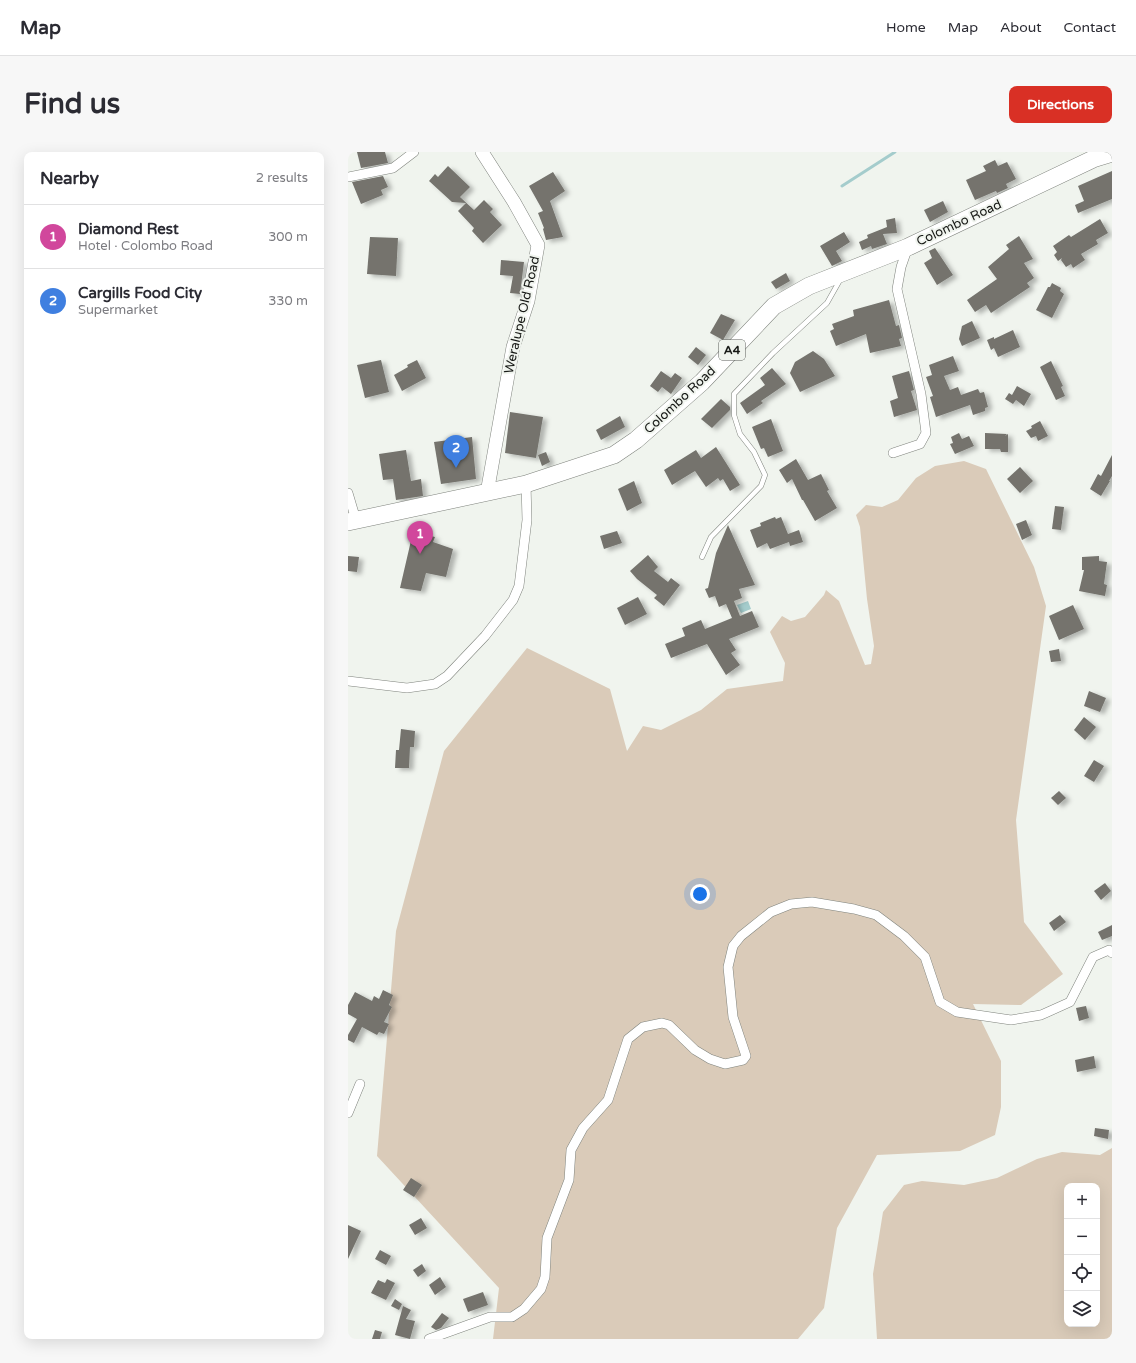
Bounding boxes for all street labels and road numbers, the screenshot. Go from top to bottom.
street label: Colombo Road [914,196,1004,250]
street label: Weralupe Old Road [501,255,543,375]
road number: A4 [719,340,745,360]
street label: Colombo Road [641,363,719,437]

